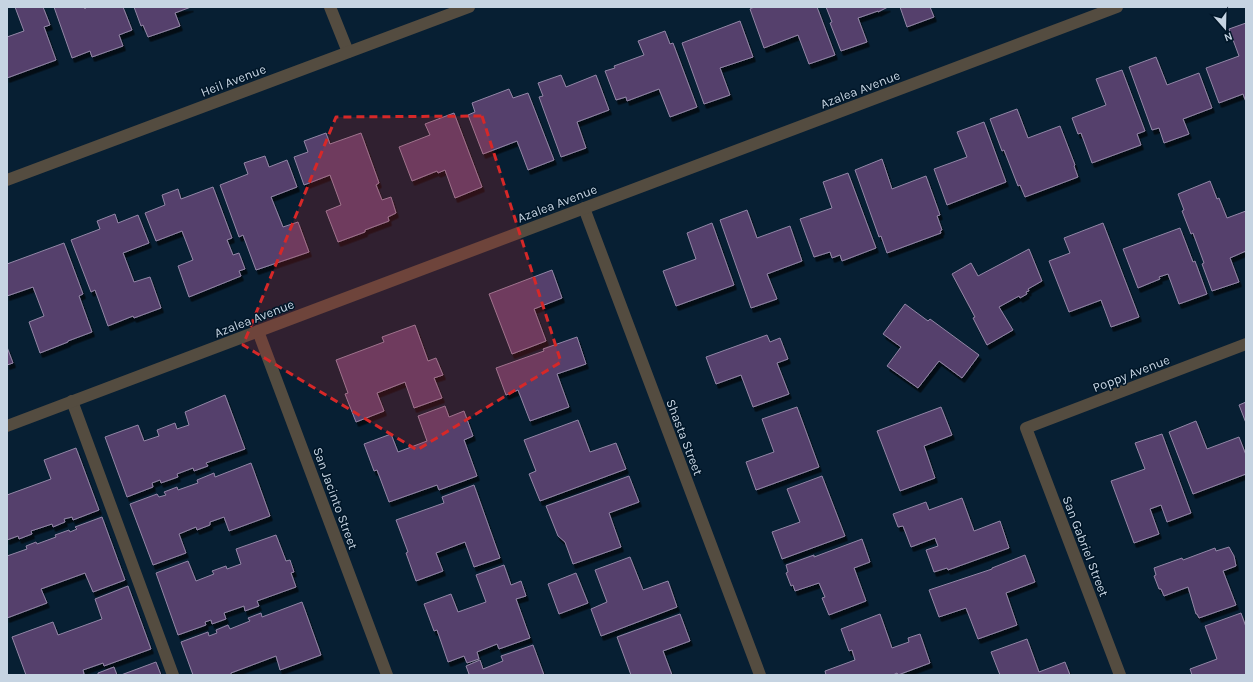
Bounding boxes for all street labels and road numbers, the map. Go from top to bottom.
street label: Heil Avenue [198,61,268,100]
street label: Azalea Avenue [818,67,902,112]
street label: Azalea Avenue [515,181,599,226]
street label: Azalea Avenue [212,296,296,341]
street label: Poppy Avenue [1090,352,1172,395]
street label: Shasta Street [663,397,706,478]
street label: San Jacinto Street [310,445,361,551]
street label: San Gabriel Street [1059,494,1112,599]

